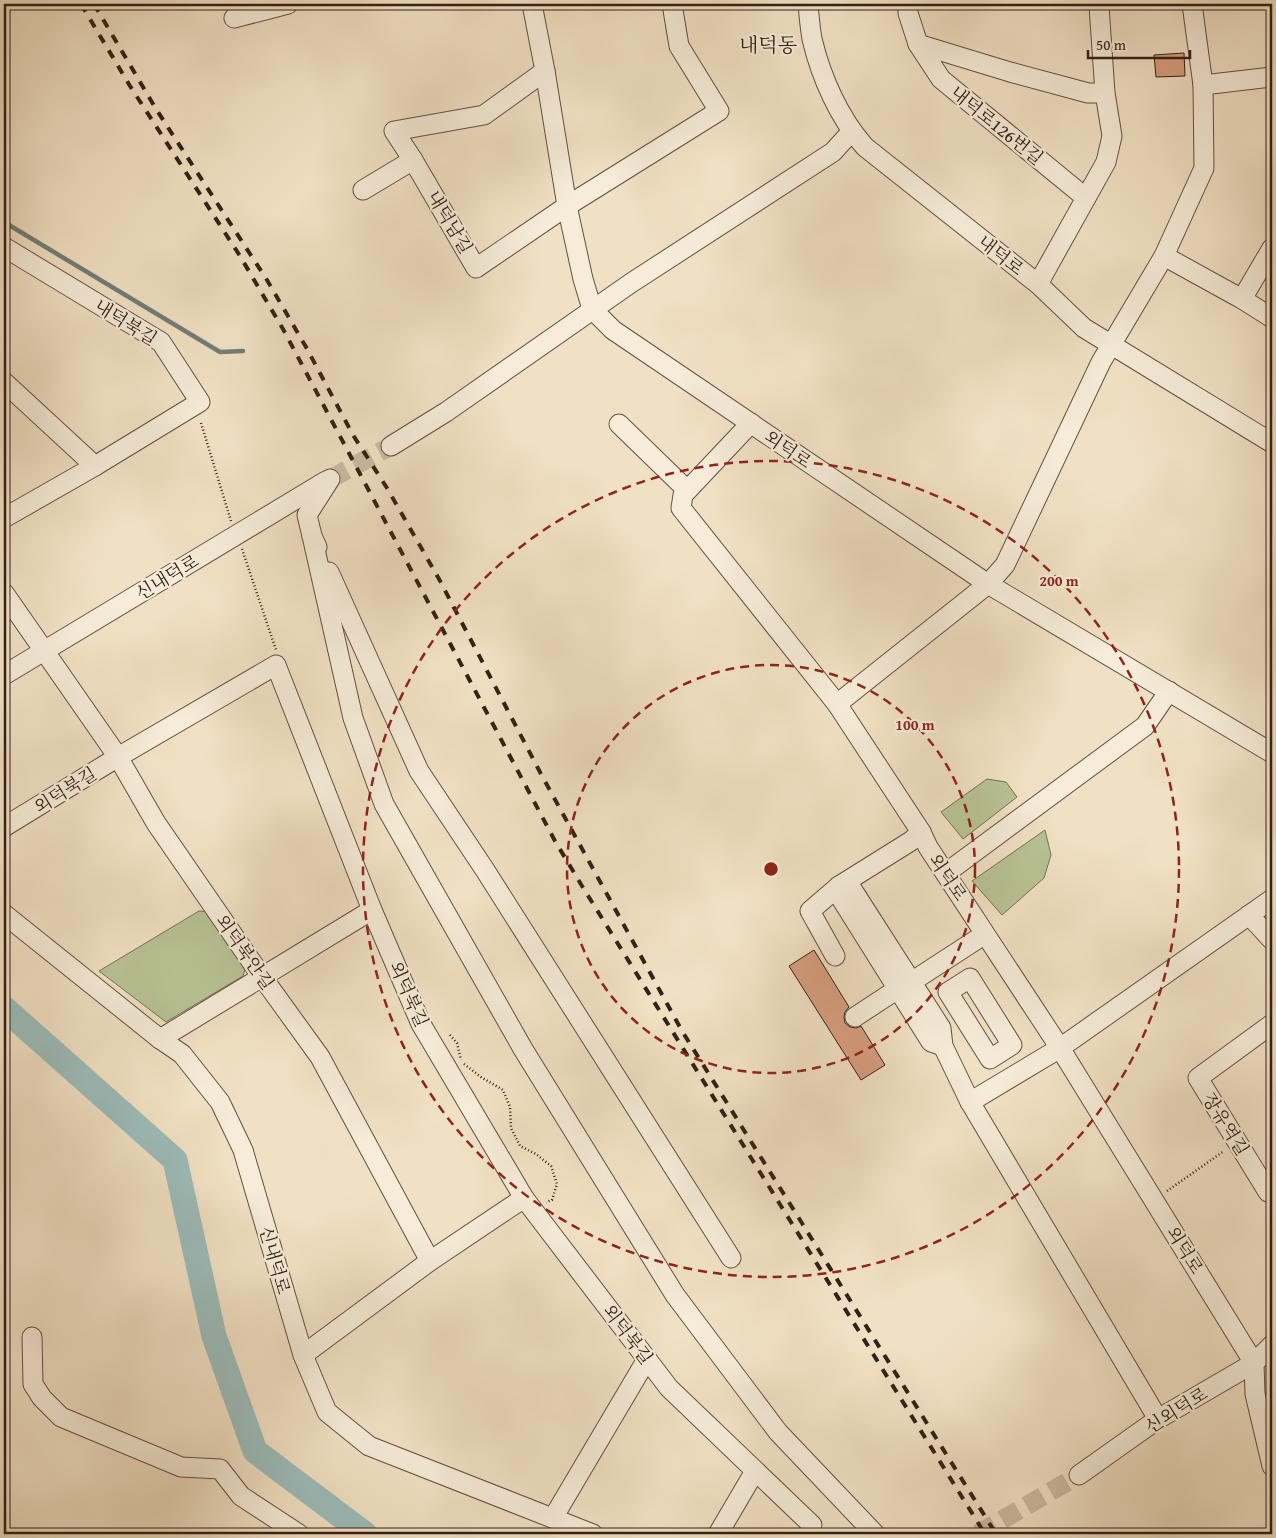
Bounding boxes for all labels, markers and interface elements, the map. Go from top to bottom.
scale bar [1088,28,1191,60]
district label: 내덕동 [739,30,797,59]
text: 50 m [1096,34,1127,55]
street label: 내덕로126번길 [945,79,1049,171]
street label: 내덕남길 [421,185,479,259]
street label: 내덕로 [972,228,1030,282]
street label: 내덕북길 [89,292,163,352]
street label: 외덕로 [759,423,817,475]
street label: 신내덕로 [130,548,204,606]
text: 200 m [1039,570,1079,591]
text: 100 m [895,714,935,735]
street label: 외덕북길 [28,760,102,820]
street label: 외덕로 [922,848,974,906]
centre of rings [762,860,780,878]
street label: 외덕북안길 [209,909,281,995]
street label: 외덕북길 [383,957,435,1031]
street label: 장유역길 [1196,1087,1256,1161]
street label: 외덕로 [1160,1221,1210,1279]
street label: 신내덕로 [252,1223,298,1297]
street label: 외덕북길 [596,1298,660,1370]
street label: 신외덕로 [1139,1380,1213,1440]

